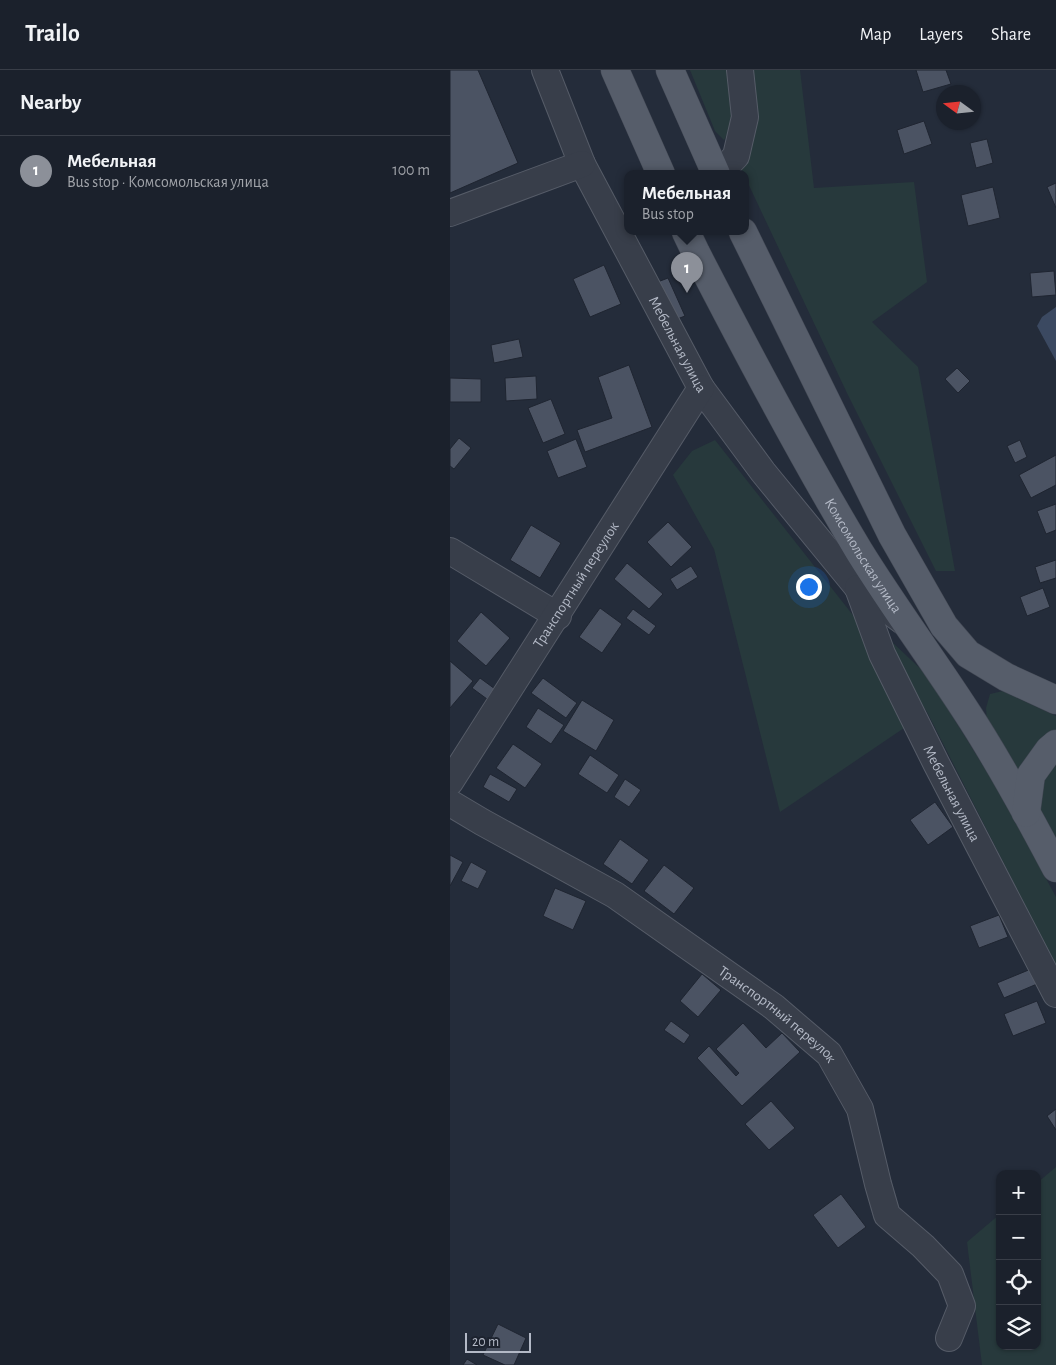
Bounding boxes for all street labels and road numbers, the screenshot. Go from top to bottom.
street label: Мебельная улица [646,294,709,396]
street label: Комсомольская улица [822,496,904,616]
street label: Транспортный переулок [531,519,622,651]
street label: Мебельная улица [920,743,983,844]
street label: Транспортный переулок [716,964,839,1065]

